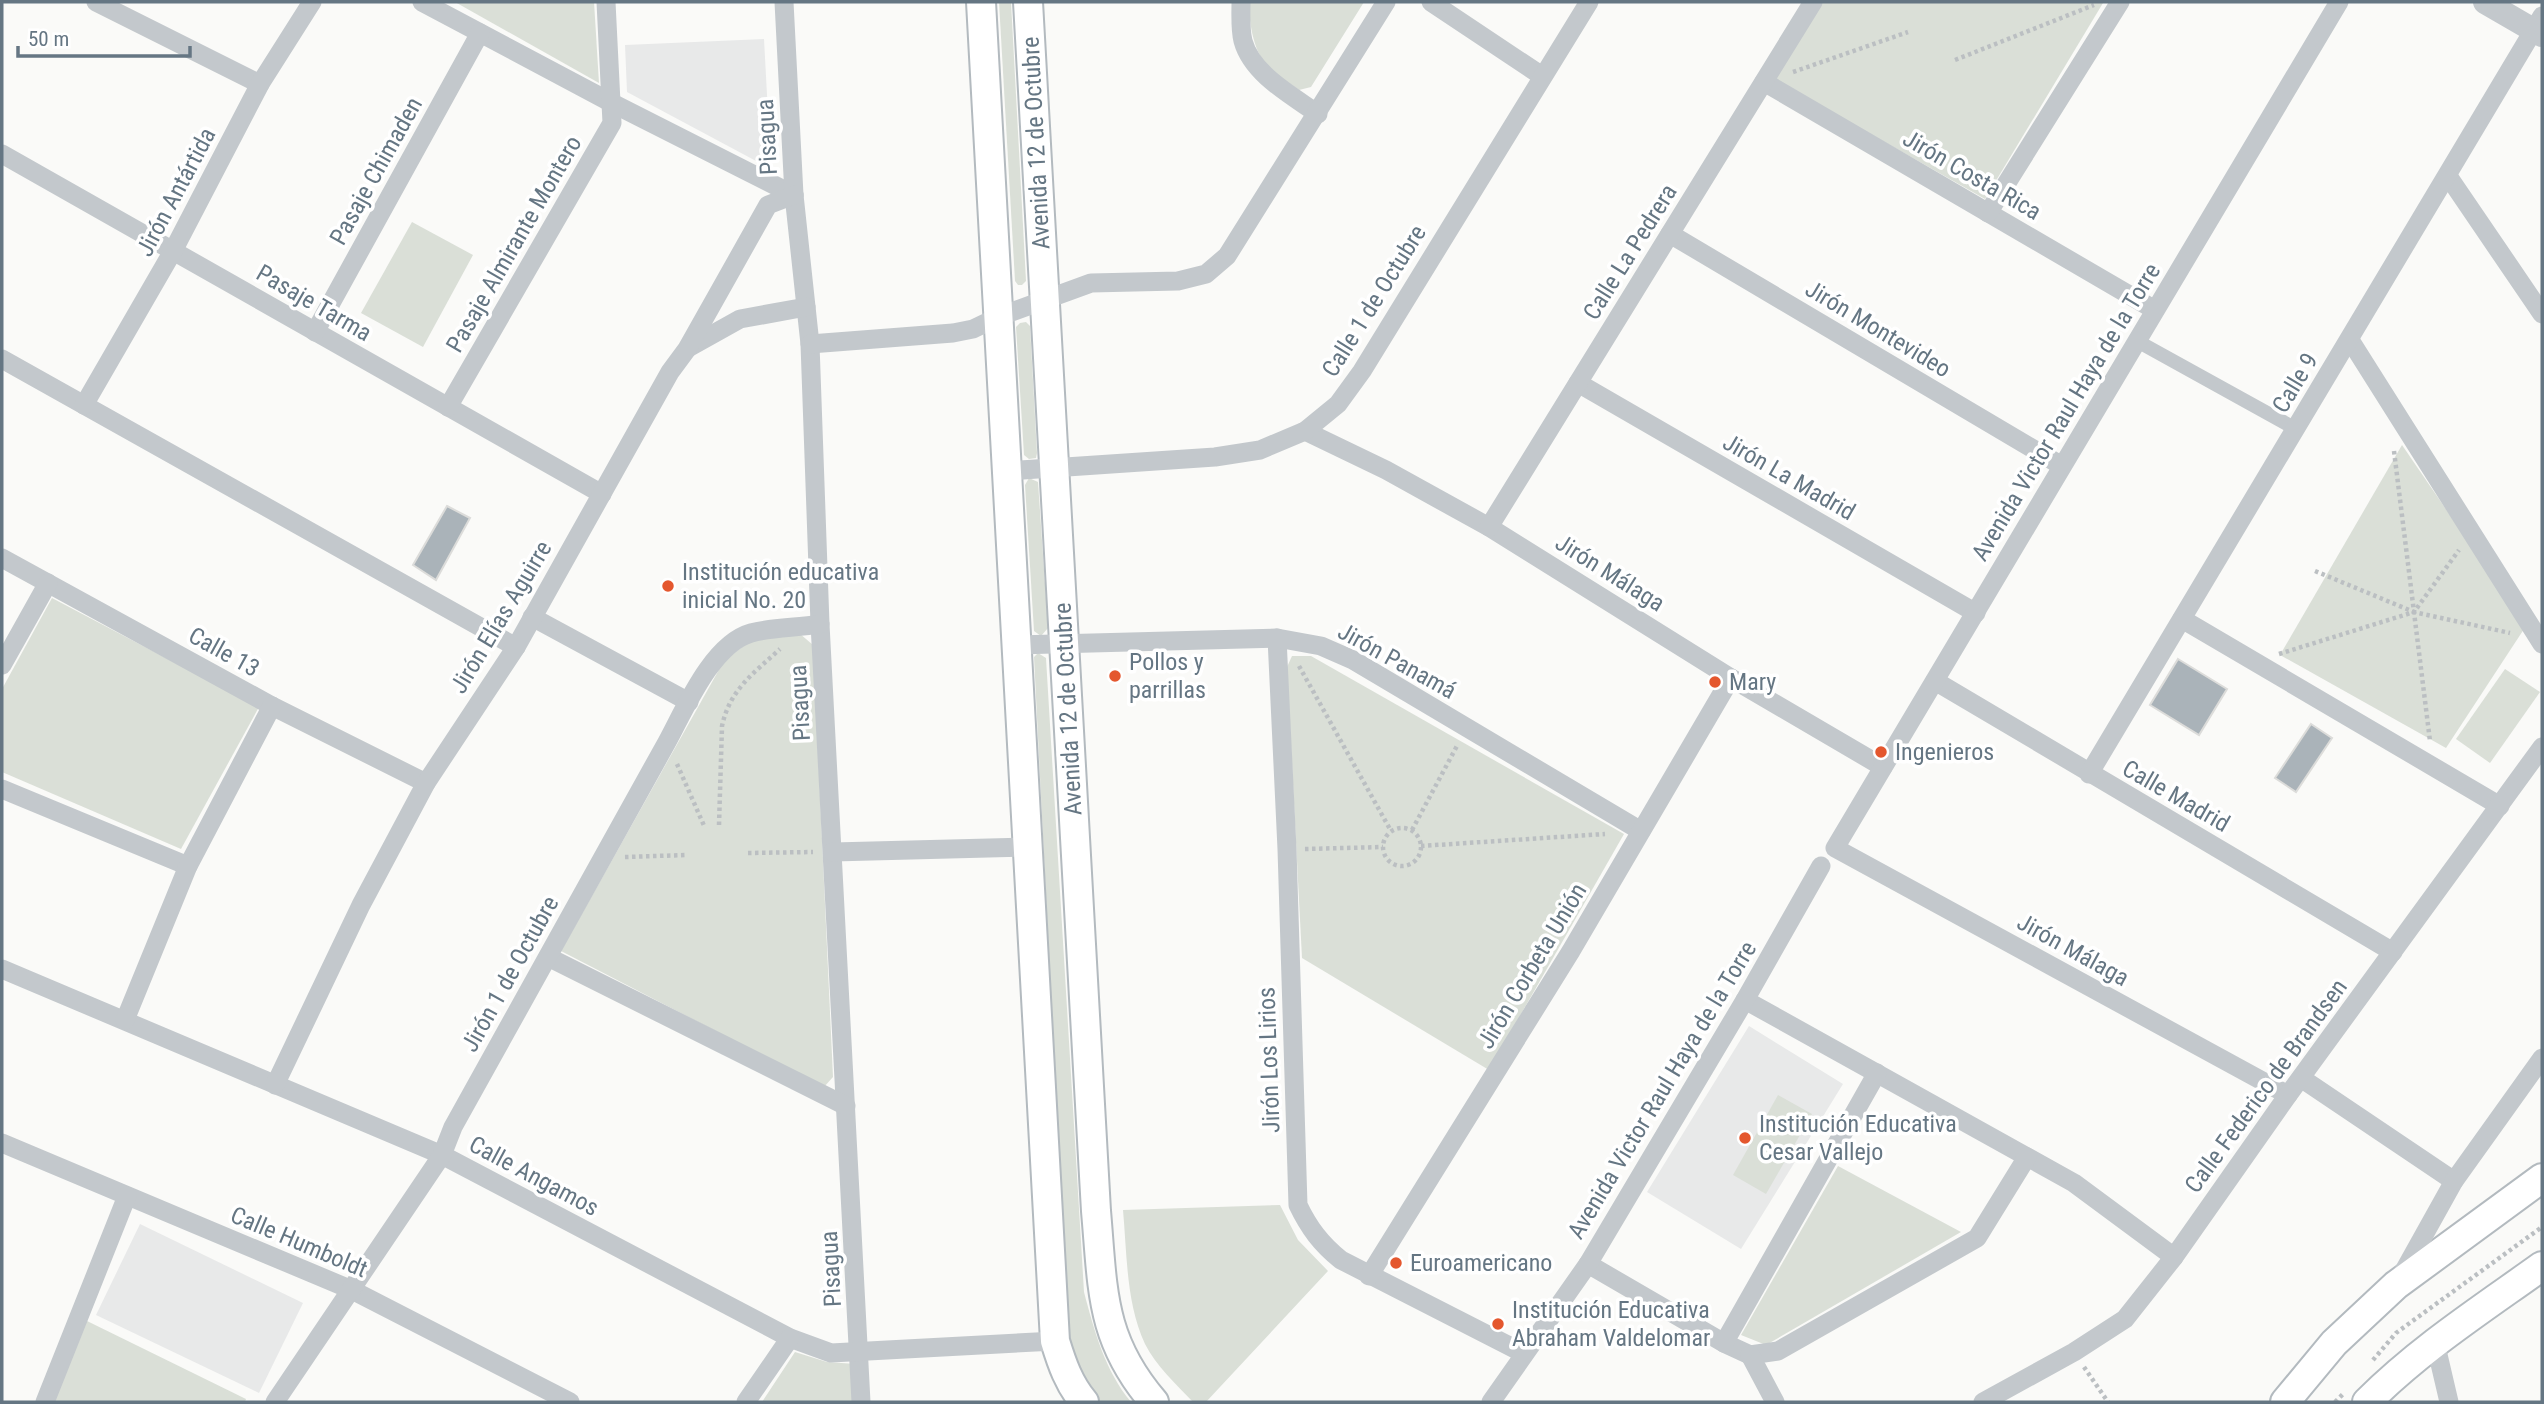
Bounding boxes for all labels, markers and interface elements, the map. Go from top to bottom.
scale bar [18,14,189,58]
text: 50 m [28,27,69,51]
street label: Avenida 12 de Octubre [1016,36,1056,250]
street label: Pasaje Chimaden [324,92,428,250]
street label: Pisagua [751,98,783,176]
street label: Jirón Antártida [130,123,222,261]
street label: Jirón Costa Rica [1898,124,2046,226]
street label: Pasaje Almirante Montero [441,131,587,357]
street label: Calle La Pedrera [1577,179,1683,325]
street label: Calle 1 de Octubre [1316,220,1432,382]
street label: Avenida Victor Raul Haya de la Torre [1966,258,2166,566]
street label: Pasaje Tarma [251,259,377,347]
street label: Jirón Montevideo [1800,275,1956,383]
street label: Calle 9 [2266,348,2324,418]
street label: Jirón La Madrid [1718,428,1860,526]
street label: Jirón Málaga [1550,528,1670,618]
street label: Jirón Elías Aguirre [444,536,558,698]
place label: Institución educativa inicial No. 20 [682,558,879,614]
marker: Institución educativa inicial No. 20 [660,578,676,594]
street label: Avenida 12 de Octubre [1048,602,1088,816]
street label: Jirón Panamá [1333,617,1461,705]
street label: Calle 13 [184,621,264,683]
place label: Pollos y parrillas [1129,648,1206,704]
street label: Pisagua [784,664,816,742]
marker: Pollos y parrillas [1107,668,1123,684]
place label: Mary [1729,668,1776,696]
marker: Mary [1707,674,1723,690]
place label: Ingenieros [1895,738,1994,766]
marker: Ingenieros [1873,744,1889,760]
street label: Calle Madrid [2117,754,2235,838]
street label: Jirón Corbeta Unión [1472,878,1592,1054]
street label: Jirón 1 de Octubre [456,891,564,1057]
street label: Jirón Málaga [2012,908,2134,992]
street label: Avenida Victor Raul Haya de la Torre [1562,936,1762,1244]
street label: Calle Federico de Brandsen [2179,974,2353,1198]
street label: Jirón Los Lirios [1252,987,1286,1133]
place label: Institución Educativa Cesar Vallejo [1759,1110,1957,1166]
street label: Calle Angamos [464,1130,604,1222]
marker: Institución Educativa Cesar Vallejo [1737,1130,1753,1146]
street label: Calle Humboldt [226,1201,372,1283]
street label: Pisagua [815,1230,847,1308]
place label: Euroamericano [1410,1249,1552,1277]
marker: Euroamericano [1388,1255,1404,1271]
place label: Institución Educativa Abraham Valdelomar [1512,1296,1710,1352]
marker: Institución Educativa Abraham Valdelomar [1490,1316,1506,1332]

